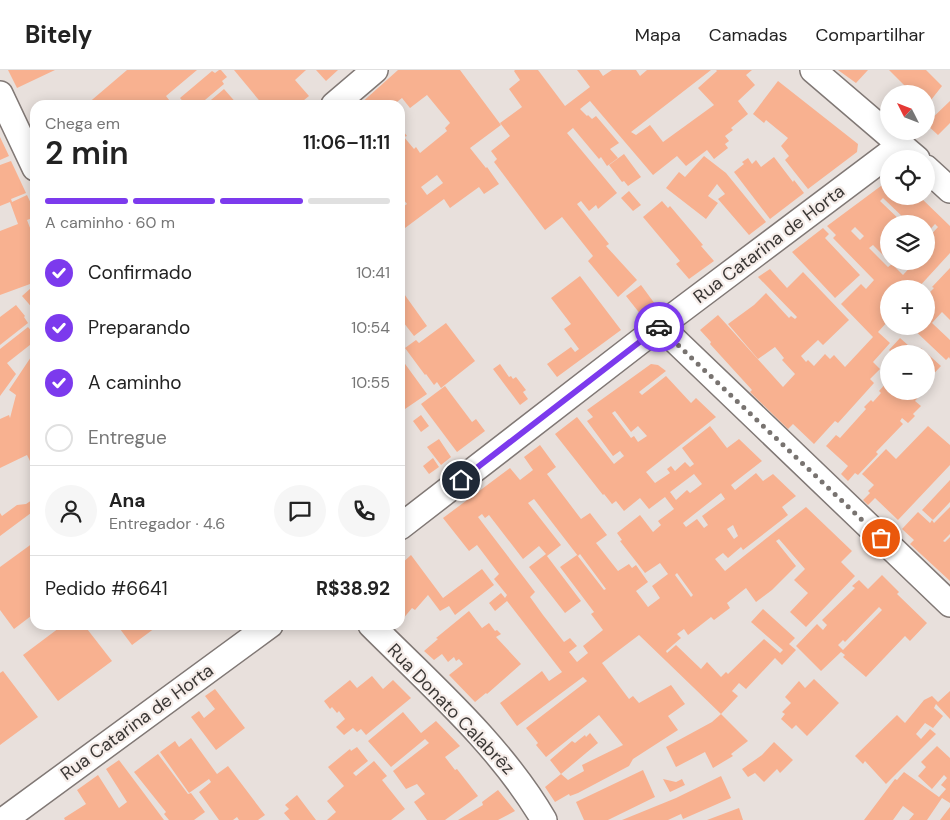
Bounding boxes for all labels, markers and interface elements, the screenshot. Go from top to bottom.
text: Bitely [25,19,92,50]
text: Mapa [635,23,681,47]
text: Camadas [709,23,787,47]
text: Compartilhar [815,23,925,47]
north arrow [880,85,935,140]
map controls [880,85,935,400]
text: Chega em [45,113,120,134]
text: 11:06–11:11 [303,130,390,155]
text: 2 min [45,132,129,174]
button: locate [880,150,935,205]
street label: Rua Catarina de Horta [688,179,850,309]
text: A caminho · 60 m [45,212,175,233]
button: layers [880,215,935,270]
icon: check [45,259,73,287]
text: Confirmado [88,260,192,285]
text: 10:41 [356,262,390,283]
button: + [880,280,935,335]
courier [634,302,684,352]
icon: car [645,313,673,341]
icon: check [45,314,73,342]
text: Preparando [88,315,190,340]
text: 10:54 [351,317,390,338]
button: − [880,345,935,400]
icon: check [45,369,73,397]
text: A caminho [88,370,181,395]
text: 10:55 [351,372,390,393]
text: Entregue [88,425,167,450]
pin [440,459,482,501]
icon: home [447,466,475,494]
button: person [45,485,97,537]
button: chat [274,485,326,537]
button: phone [338,485,390,537]
text: Ana [109,488,145,513]
text: Entregador · 4.6 [109,513,225,534]
pin [860,517,902,559]
icon: bag [867,524,895,552]
text: Pedido #6641 [45,576,168,601]
text: R$38.92 [316,576,390,601]
street label: Rua Donato Calabrêz [382,638,520,780]
street label: Rua Catarina de Horta [56,658,218,786]

